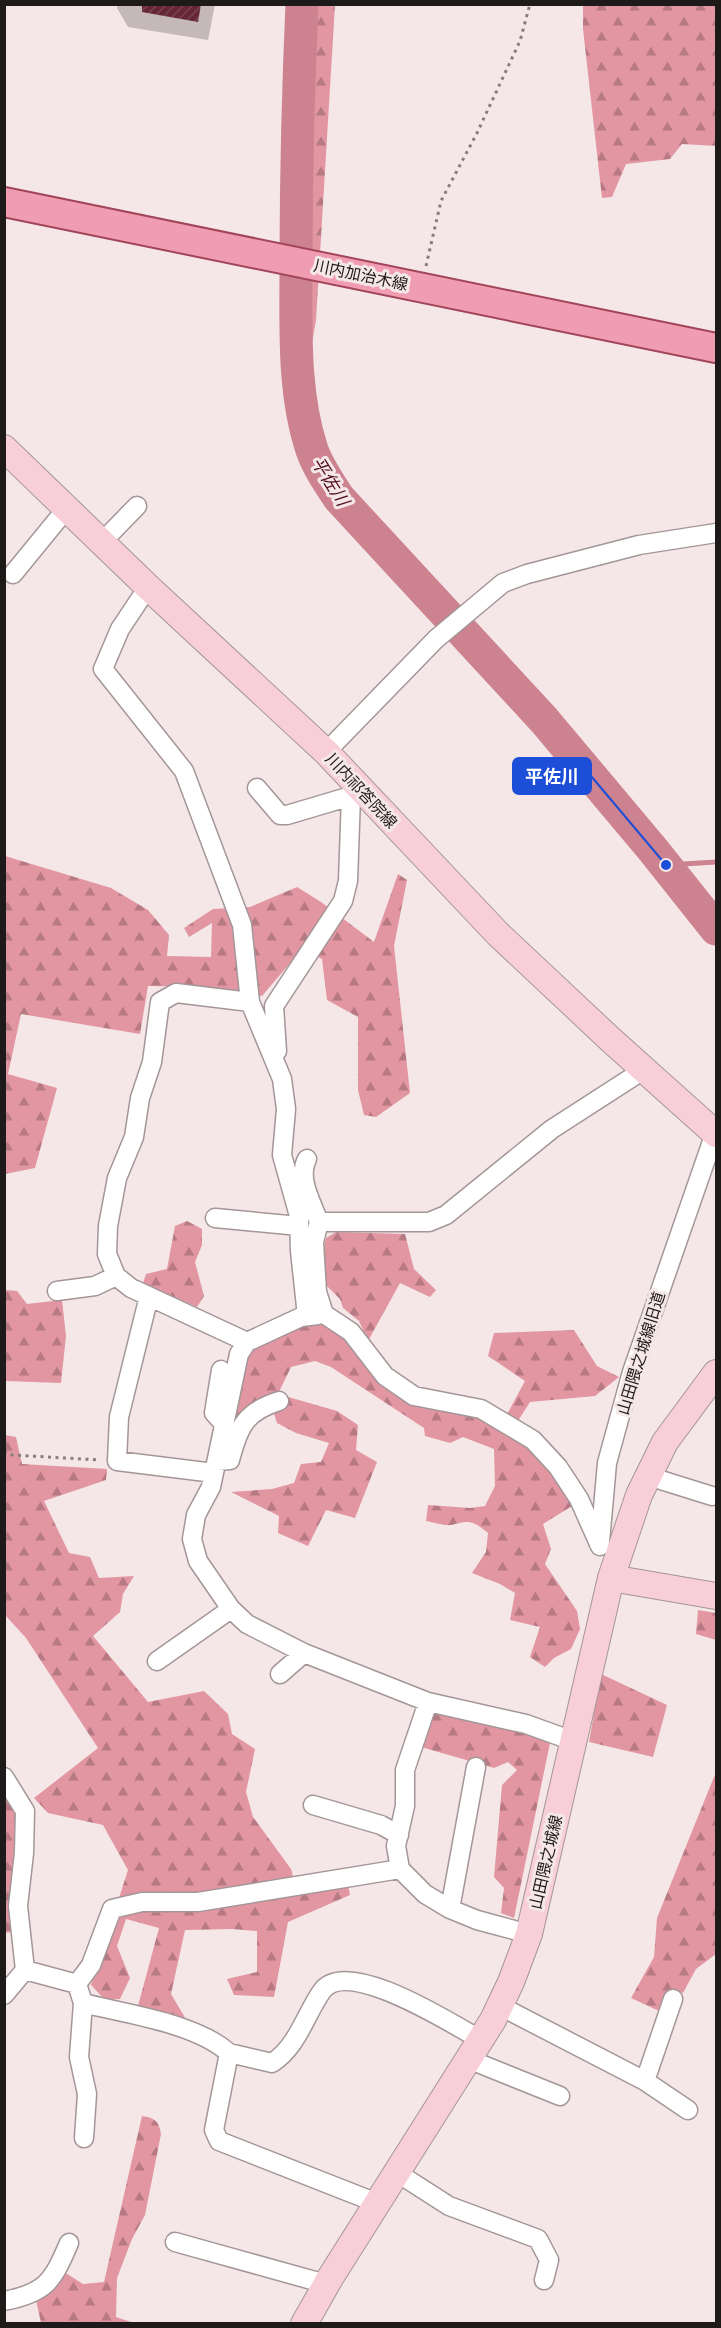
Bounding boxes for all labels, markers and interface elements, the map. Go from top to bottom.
street label: 川内加治木線 [312,254,410,294]
water label: 平佐川 [307,452,357,512]
street label: 川内祁答院線 [322,748,402,832]
callout: 平佐川 [513,758,591,794]
text: 平佐川 [525,764,579,788]
street label: 山田隈之城線旧道 [611,1289,669,1417]
street label: 山田隈之城線 [524,1813,566,1911]

